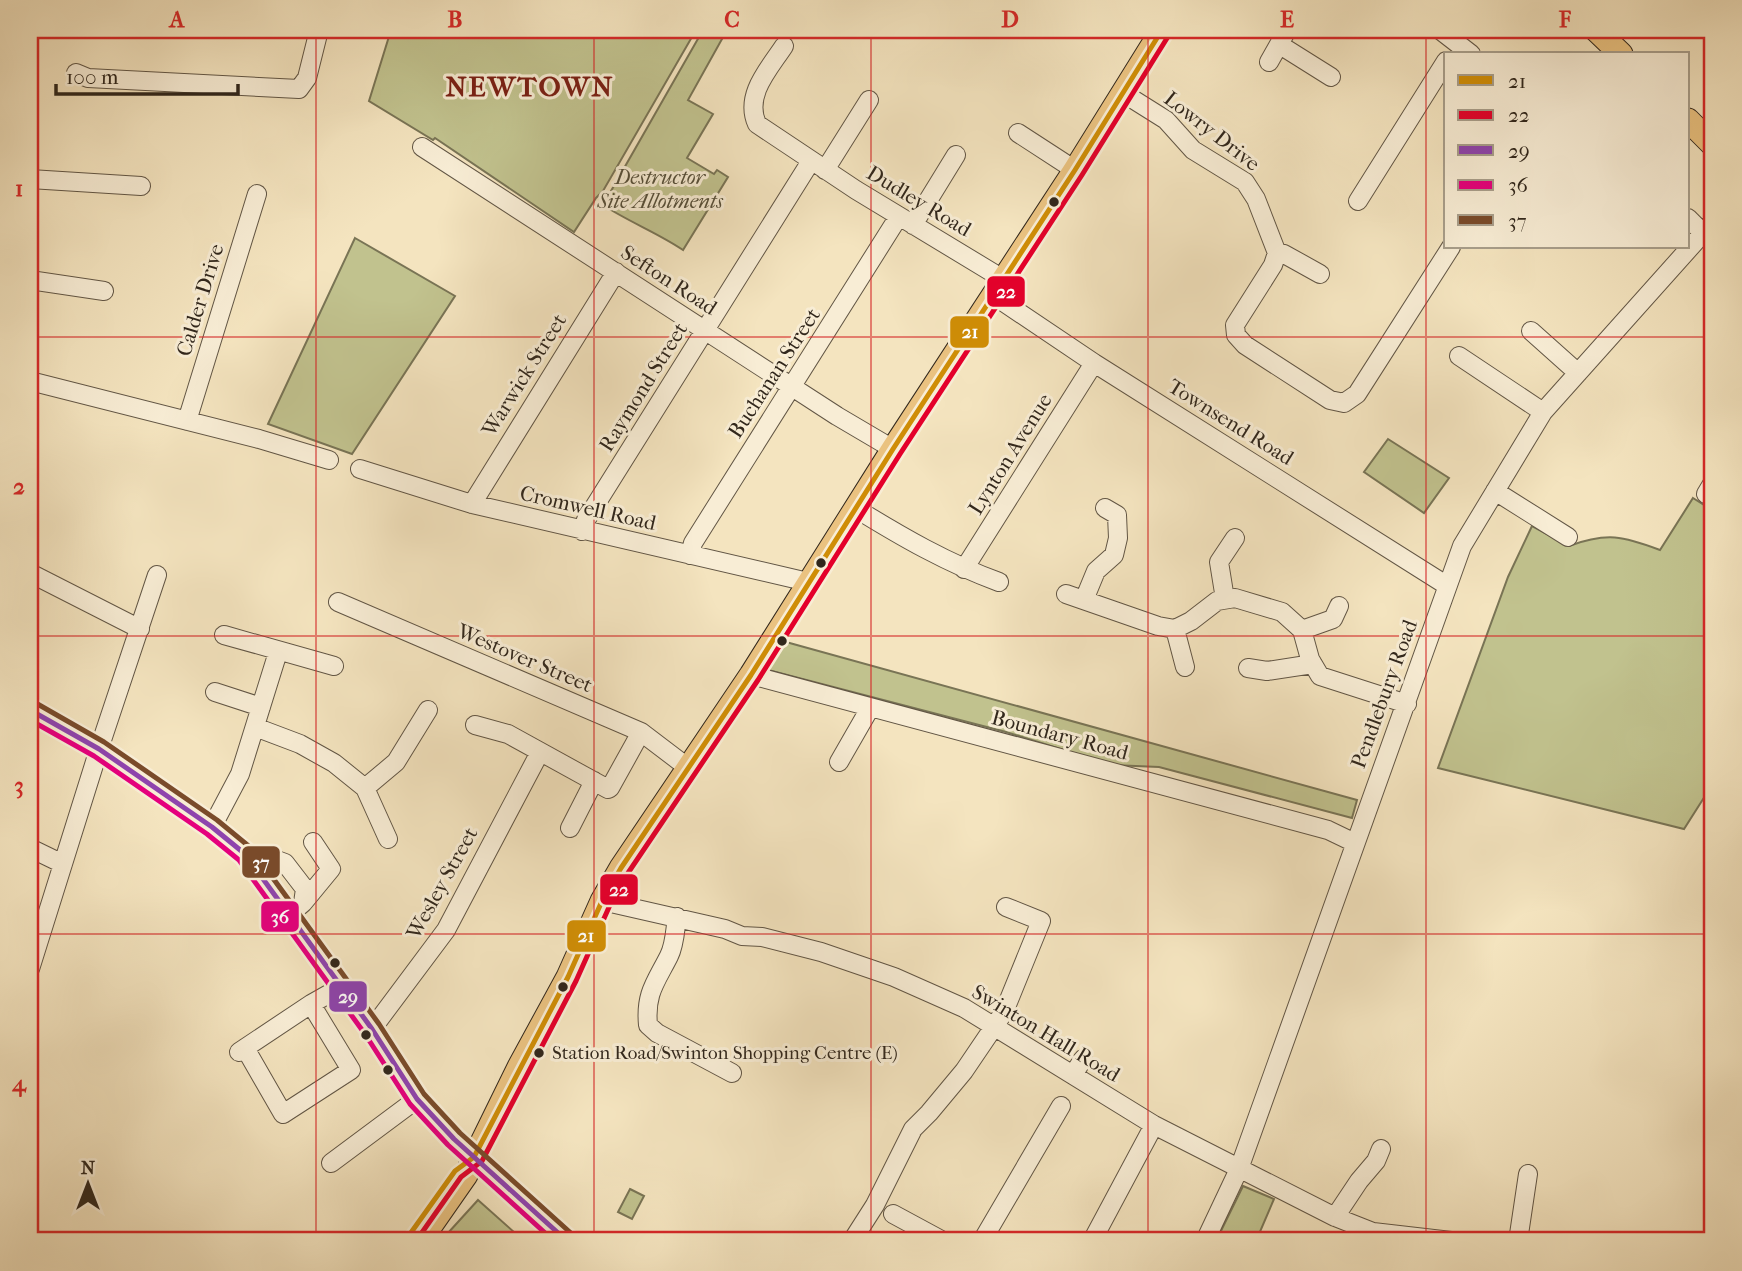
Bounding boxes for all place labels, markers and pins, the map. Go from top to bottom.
unlabelled marker [1047,195,1061,209]
unlabelled marker [814,556,828,570]
unlabelled marker [775,634,789,648]
unlabelled marker [328,956,342,970]
unlabelled marker [556,980,570,994]
unlabelled marker [359,1028,373,1042]
place label: Station Road/Swinton Shopping Centre (E) [552,1042,898,1064]
marker: Station Road/Swinton Shopping Centre (E) [532,1046,546,1060]
unlabelled marker [381,1063,395,1077]

